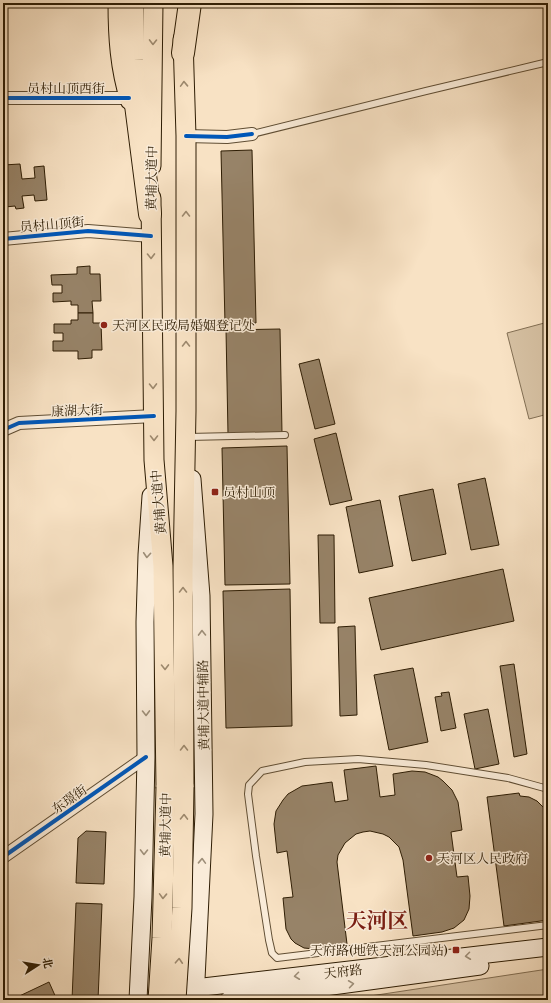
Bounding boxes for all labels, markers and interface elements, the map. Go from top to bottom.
one-way arrow [149,39,157,45]
street label: 员村山顶西街 [27,81,105,97]
one-way arrow [180,81,189,87]
street label: 黄埔大道中 [143,145,161,211]
one-way arrow [182,211,190,217]
street label: 员村山顶街 [19,214,85,236]
one-way arrow [147,253,155,259]
place label: 天河区民政局婚姻登记处 [112,318,255,334]
marker: 天河区民政局婚姻登记处 [99,320,109,330]
one-way arrow [182,341,190,347]
one-way arrow [149,383,157,389]
street label: 康湖大街 [51,402,103,420]
one-way arrow [150,435,158,441]
street label: 黄埔大道中 [148,469,170,535]
place label: 员村山顶 [223,485,275,501]
marker: 员村山顶 [210,487,220,497]
one-way arrow [143,552,151,558]
one-way arrow [179,587,187,593]
one-way arrow [198,630,206,636]
street label: 黄埔大道中辅路 [195,659,213,751]
one-way arrow [161,664,169,670]
one-way arrow [142,710,150,716]
one-way arrow [180,745,188,751]
street label: 东璟街 [49,782,90,818]
street label: 黄埔大道中 [157,792,175,858]
one-way arrow [180,814,188,820]
one-way arrow [140,849,149,855]
place label: 天河区人民政府 [437,851,528,867]
marker: 天河区人民政府 [424,853,434,863]
one-way arrow [198,858,206,864]
one-way arrow [159,893,168,899]
district label: 天河区 [346,909,409,935]
place label: 天府路(地铁天河公园站) [310,943,448,959]
north arrow [18,945,58,985]
marker: 天府路(地铁天河公园站) [451,945,461,955]
one-way arrow [464,952,471,961]
text: 北 [39,956,55,970]
one-way arrow [174,958,183,964]
street label: 天府路 [323,962,363,982]
one-way arrow [294,971,300,980]
one-way arrow [348,980,354,989]

